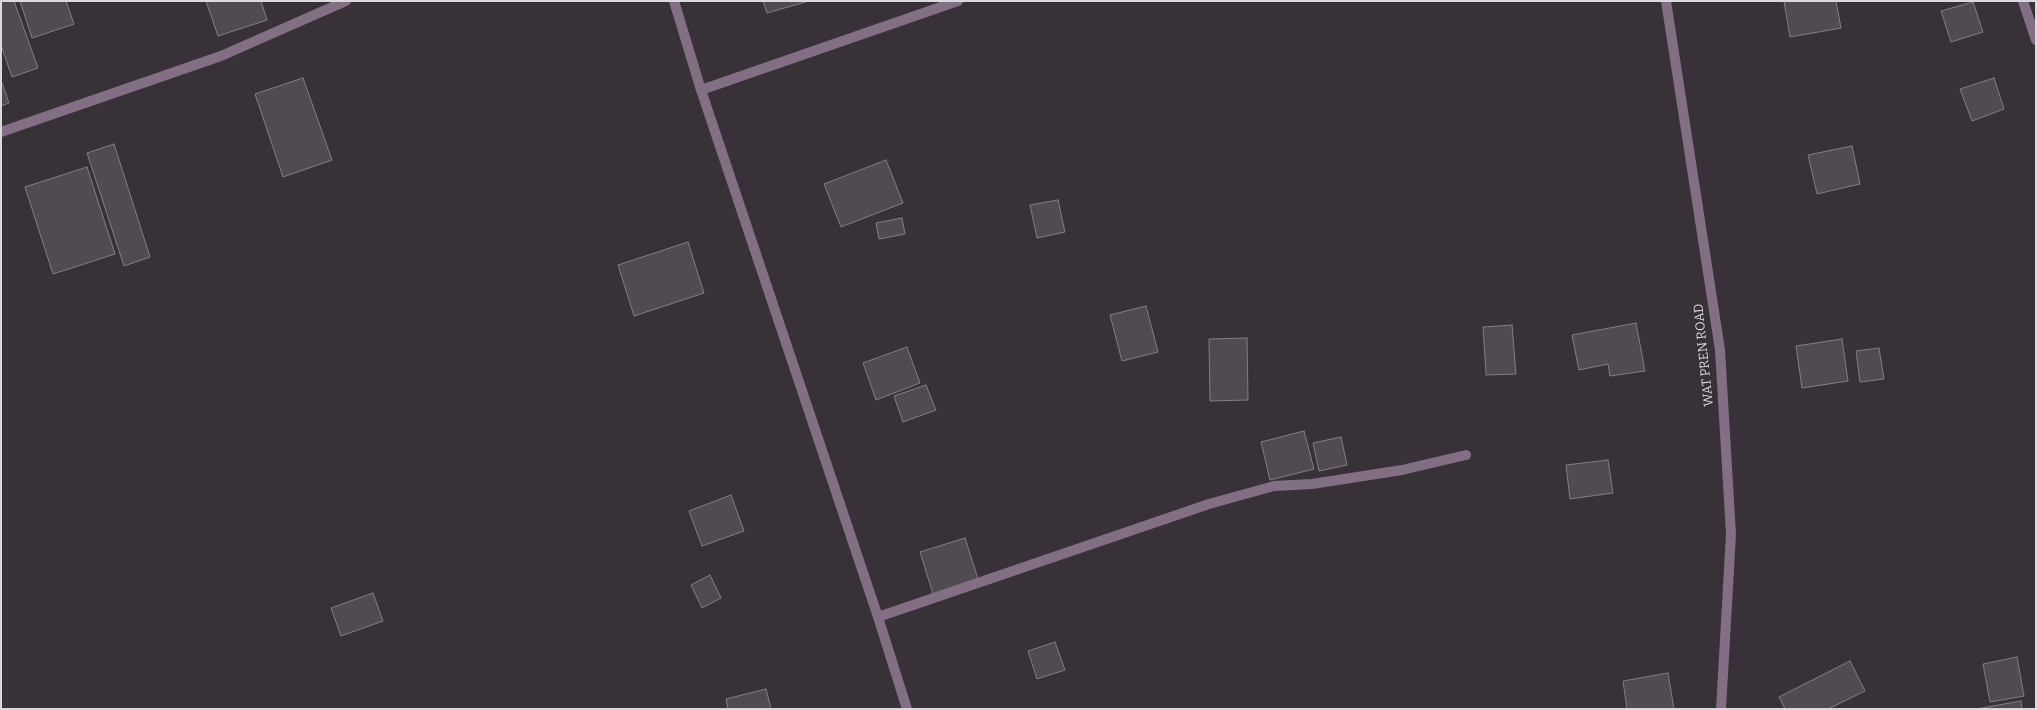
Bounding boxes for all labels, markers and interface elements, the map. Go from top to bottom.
street label: WAT PREN ROAD [1691,303,1717,407]

